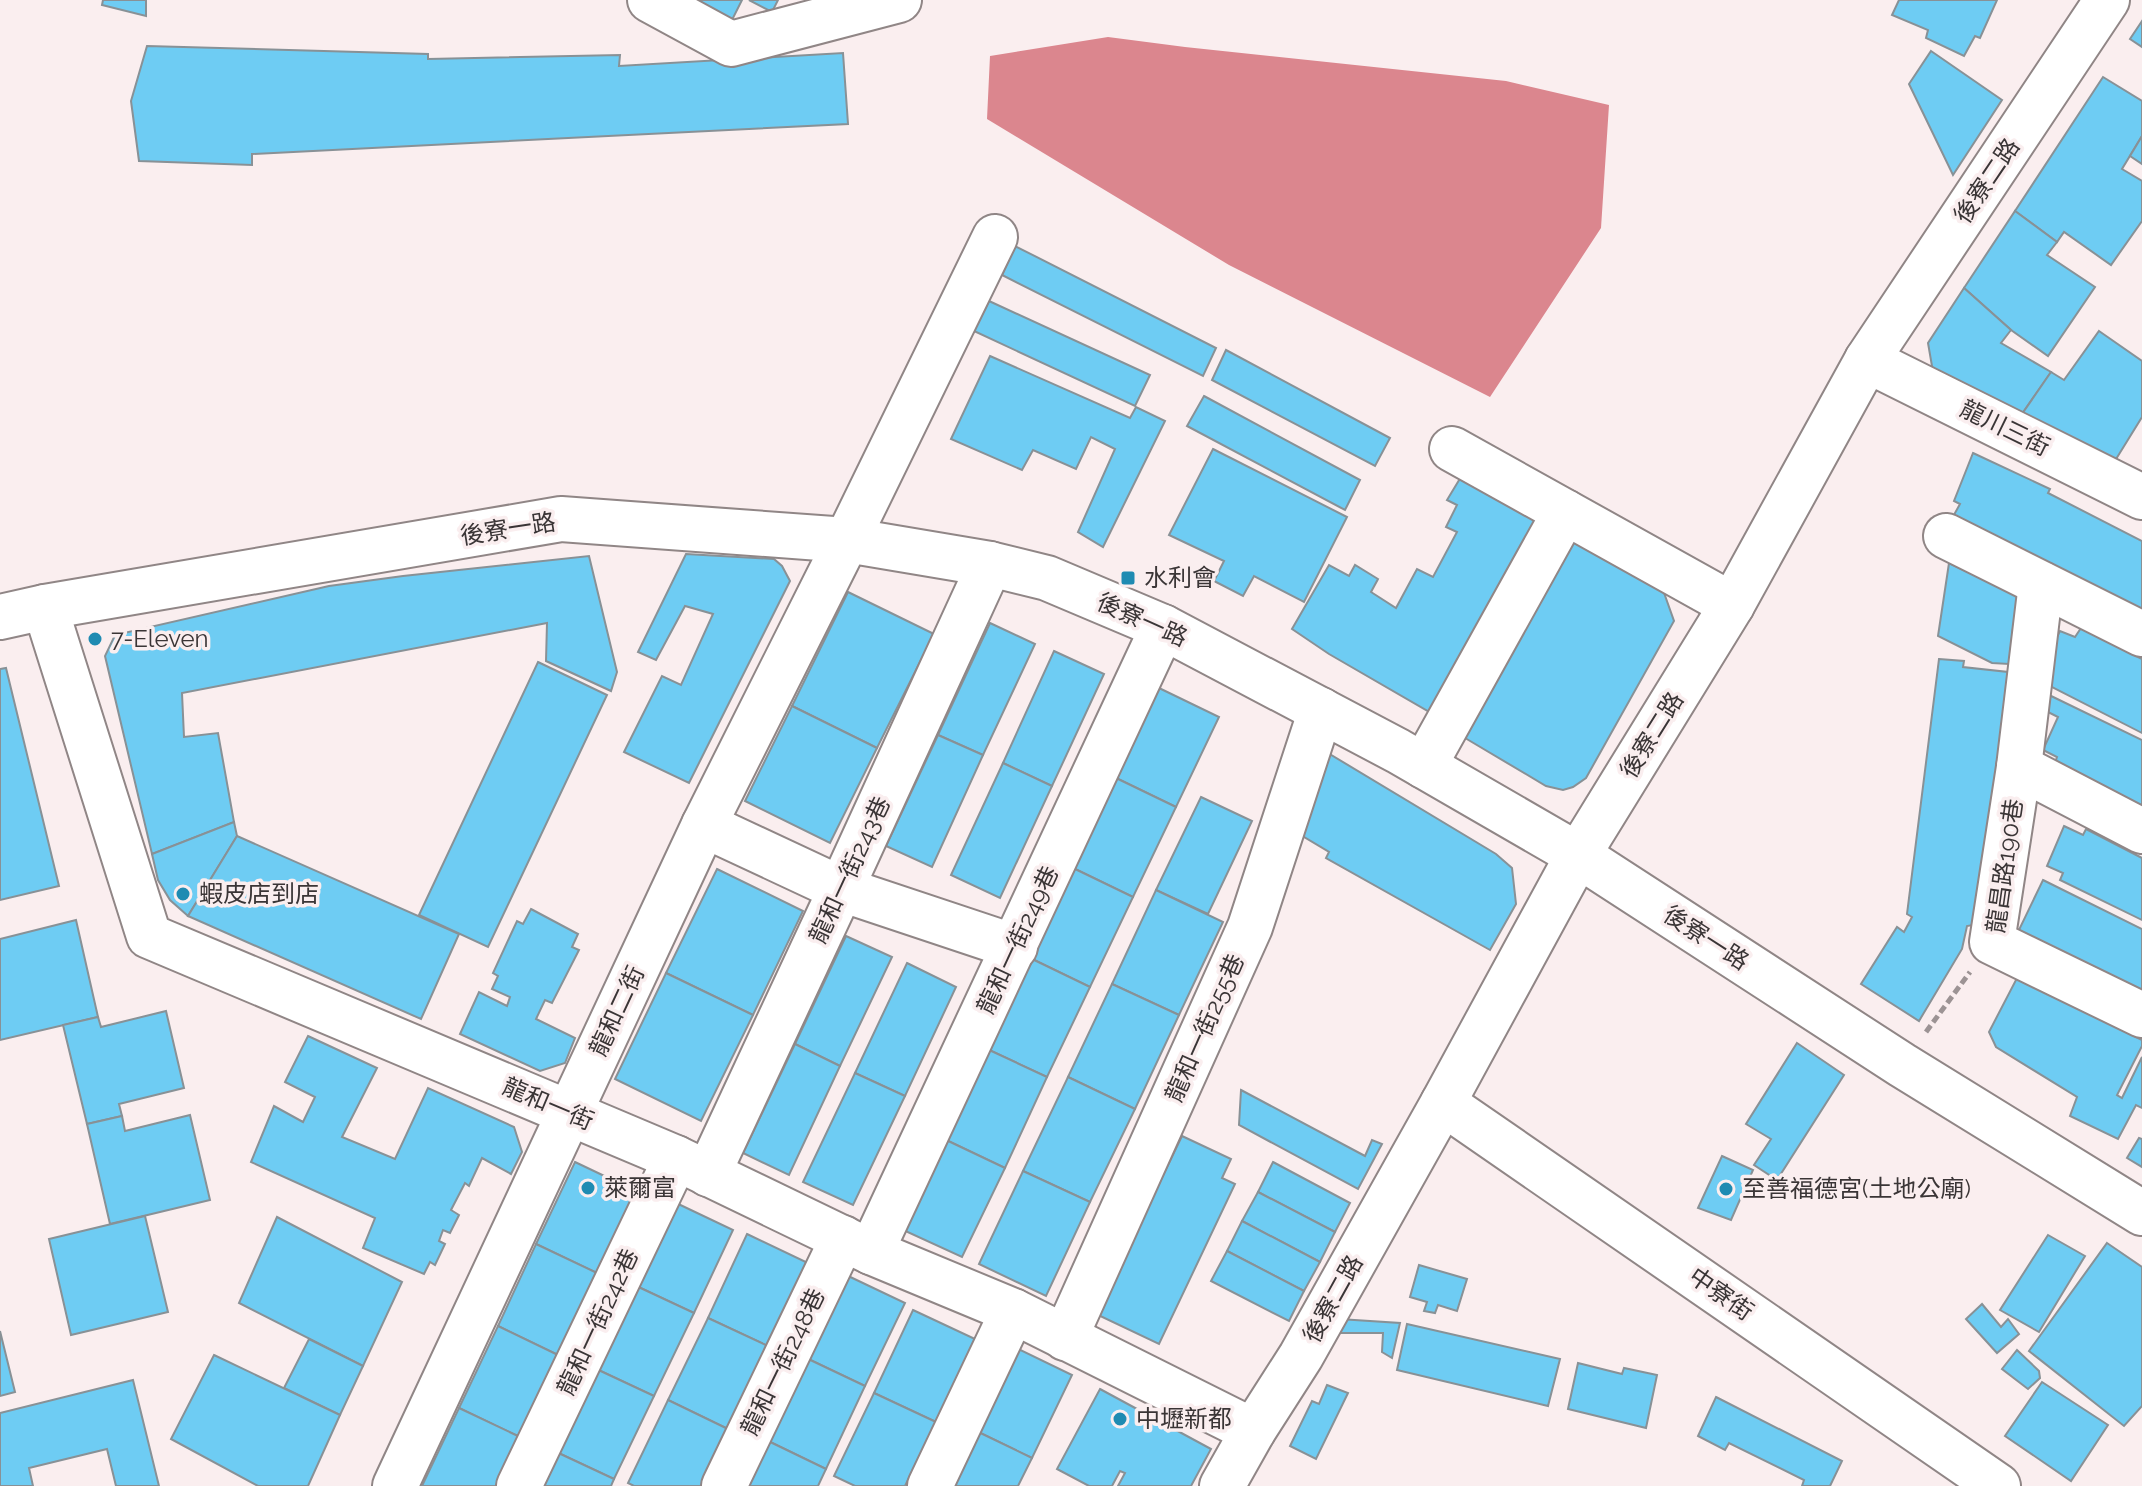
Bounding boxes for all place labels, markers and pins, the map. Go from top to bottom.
place label: 水利會 [1144,563,1216,592]
marker: 水利會 [1119,569,1137,587]
place label: 7-Eleven [111,624,209,653]
marker: 7-Eleven [86,630,104,648]
place label: 蝦皮店到店 [199,879,319,908]
marker: 蝦皮店到店 [174,885,192,903]
place label: 萊爾富 [604,1173,676,1202]
place label: 至善福德宮(土地公廟) [1742,1174,1971,1203]
marker: 萊爾富 [579,1179,597,1197]
marker: 至善福德宮(土地公廟) [1717,1180,1735,1198]
place label: 中壢新都 [1136,1404,1232,1433]
marker: 中壢新都 [1111,1410,1129,1428]

